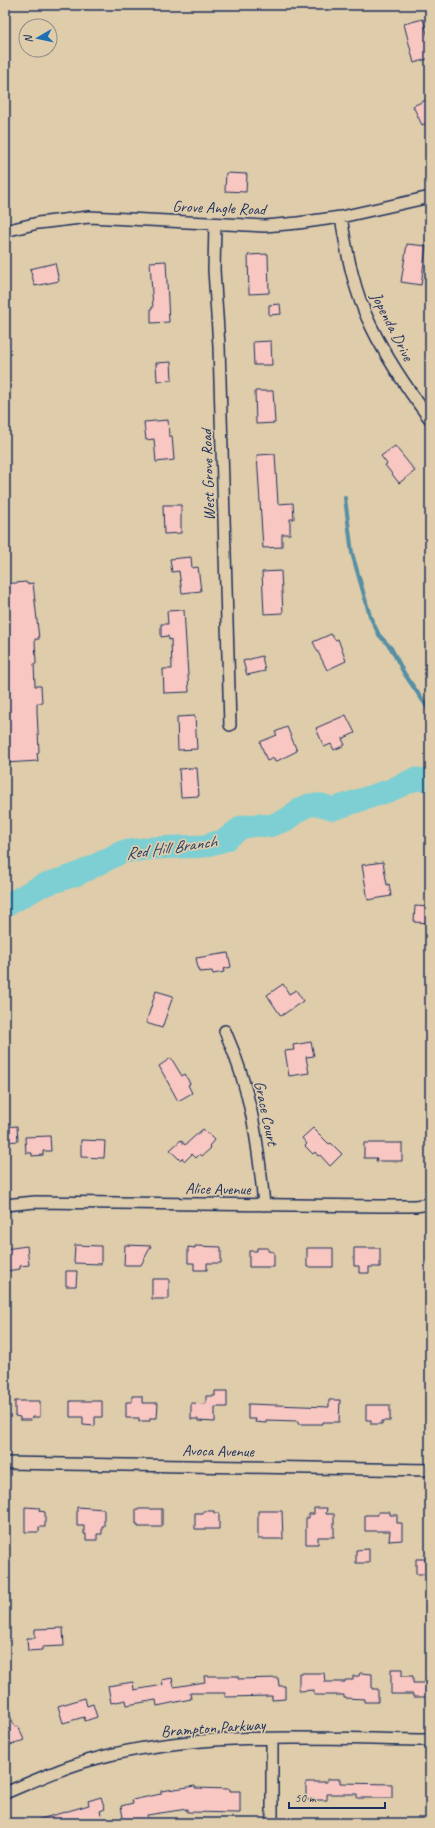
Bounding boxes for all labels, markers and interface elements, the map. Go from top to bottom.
north arrow [18,18,58,58]
text: N [20,33,36,44]
street label: Grove Angle Road [172,196,269,220]
street label: Jopenda Drive [366,288,419,366]
street label: West Grove Road [196,426,220,521]
water label: Red Hill Branch [124,831,219,864]
street label: Grace Court [249,1079,283,1149]
street label: Alice Avenue [185,1178,253,1200]
street label: Avoca Avenue [182,1440,256,1462]
street label: Brampton Parkway [160,1714,267,1742]
scale bar [289,1784,385,1810]
text: 50 m [295,1790,317,1806]

